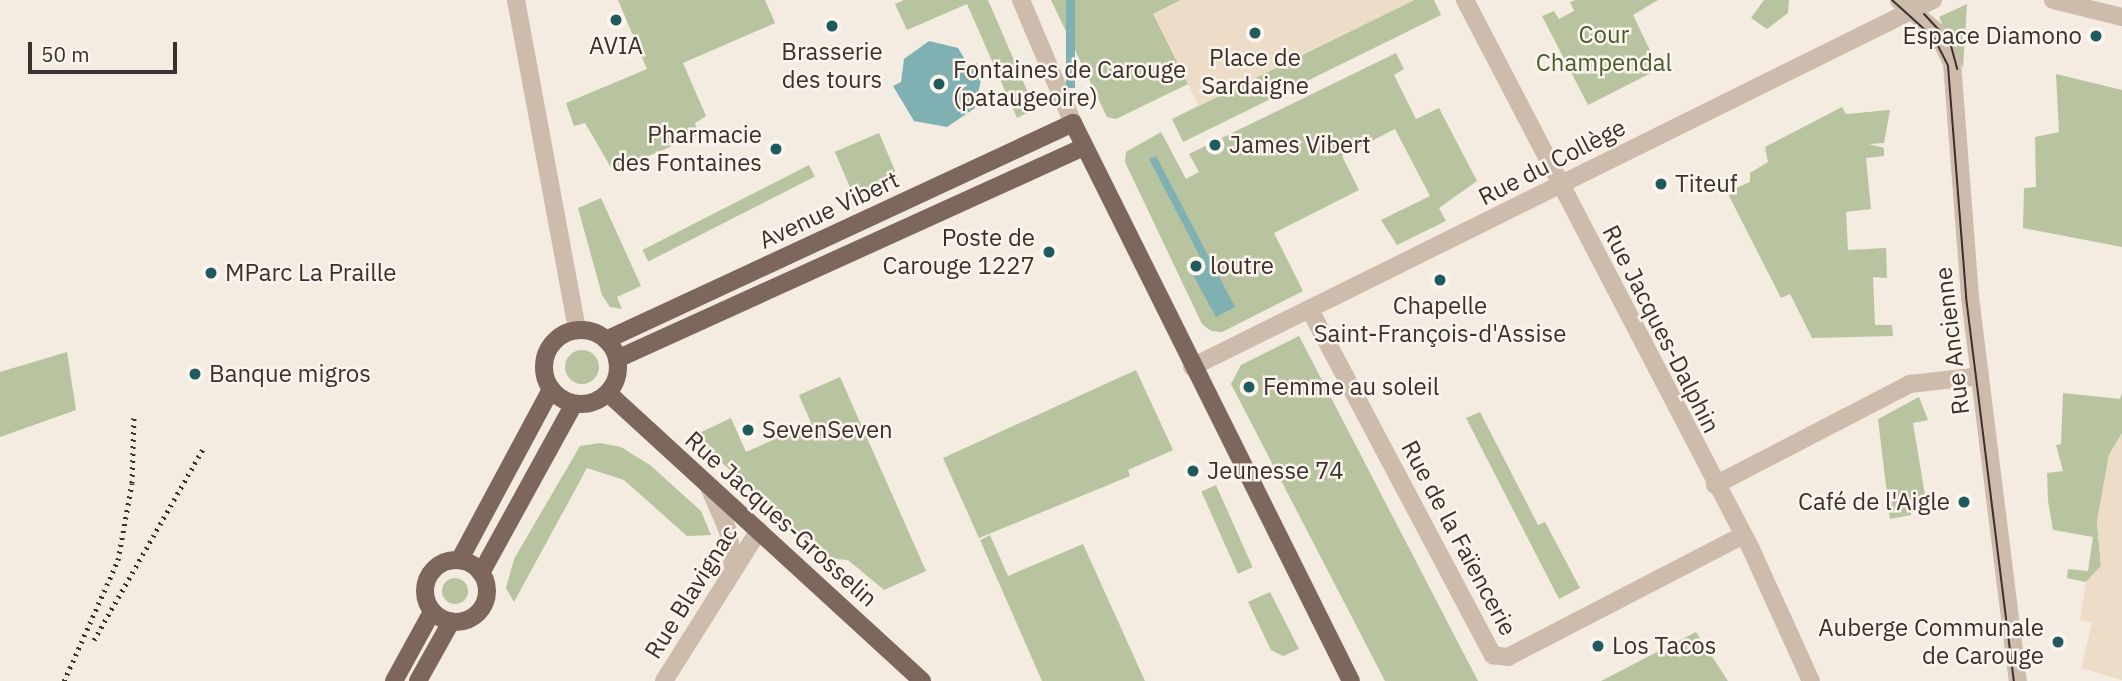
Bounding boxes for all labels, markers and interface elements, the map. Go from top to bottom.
marker: AVIA [608,12,624,28]
marker: Brasserie des tours [824,18,840,34]
park label: Cour Champendal [1536,21,1672,77]
place label: Espace Diamono [1902,22,2082,50]
marker: Place de Sardaigne [1247,25,1263,41]
scale bar [32,28,180,72]
marker: Espace Diamono [2088,28,2104,44]
place label: AVIA [589,32,643,60]
place label: Brasserie des tours [781,38,883,94]
text: 50 m [41,40,90,68]
place label: Place de Sardaigne [1201,44,1309,100]
place label: Fontaines de Carouge (pataugeoire) [953,56,1186,112]
marker: Fontaines de Carouge (pataugeoire) [931,76,947,92]
street label: Rue du Collège [1474,113,1630,211]
place label: Pharmacie des Fontaines [612,121,762,177]
place label: James Vibert [1229,131,1371,159]
marker: James Vibert [1207,137,1223,153]
marker: Pharmacie des Fontaines [768,141,784,157]
street label: Avenue Vibert [755,165,903,255]
place label: Titeuf [1675,170,1738,198]
marker: Titeuf [1653,176,1669,192]
street label: Rue Jacques-Dalphin [1596,220,1726,438]
place label: Poste de Carouge 1227 [883,224,1035,280]
marker: Poste de Carouge 1227 [1041,244,1057,260]
place label: loutre [1210,252,1274,280]
marker: loutre [1188,258,1204,274]
place label: MParc La Praille [225,259,396,287]
marker: MParc La Praille [203,265,219,281]
street label: Rue Ancienne [1929,266,1975,416]
marker: Chapelle Saint-François-d'Assise [1432,272,1448,288]
place label: Chapelle Saint-François-d'Assise [1314,292,1566,348]
place label: Banque migros [209,360,371,388]
marker: Banque migros [187,366,203,382]
place label: Femme au soleil [1263,373,1439,401]
marker: Femme au soleil [1241,379,1257,395]
place label: SevenSeven [762,416,893,444]
marker: SevenSeven [740,422,756,438]
street label: Rue Jacques-Grosselin [679,425,883,613]
street label: Rue de la Faïencerie [1395,436,1523,640]
place label: Jeunesse 74 [1207,457,1344,485]
marker: Jeunesse 74 [1185,463,1201,479]
place label: Café de l'Aigle [1798,488,1950,516]
marker: Café de l'Aigle [1956,494,1972,510]
street label: Rue Blavignac [639,520,743,664]
place label: Auberge Communale de Carouge [1818,614,2044,670]
place label: Los Tacos [1612,632,1716,660]
marker: Auberge Communale de Carouge [2050,634,2066,650]
marker: Los Tacos [1590,638,1606,654]

